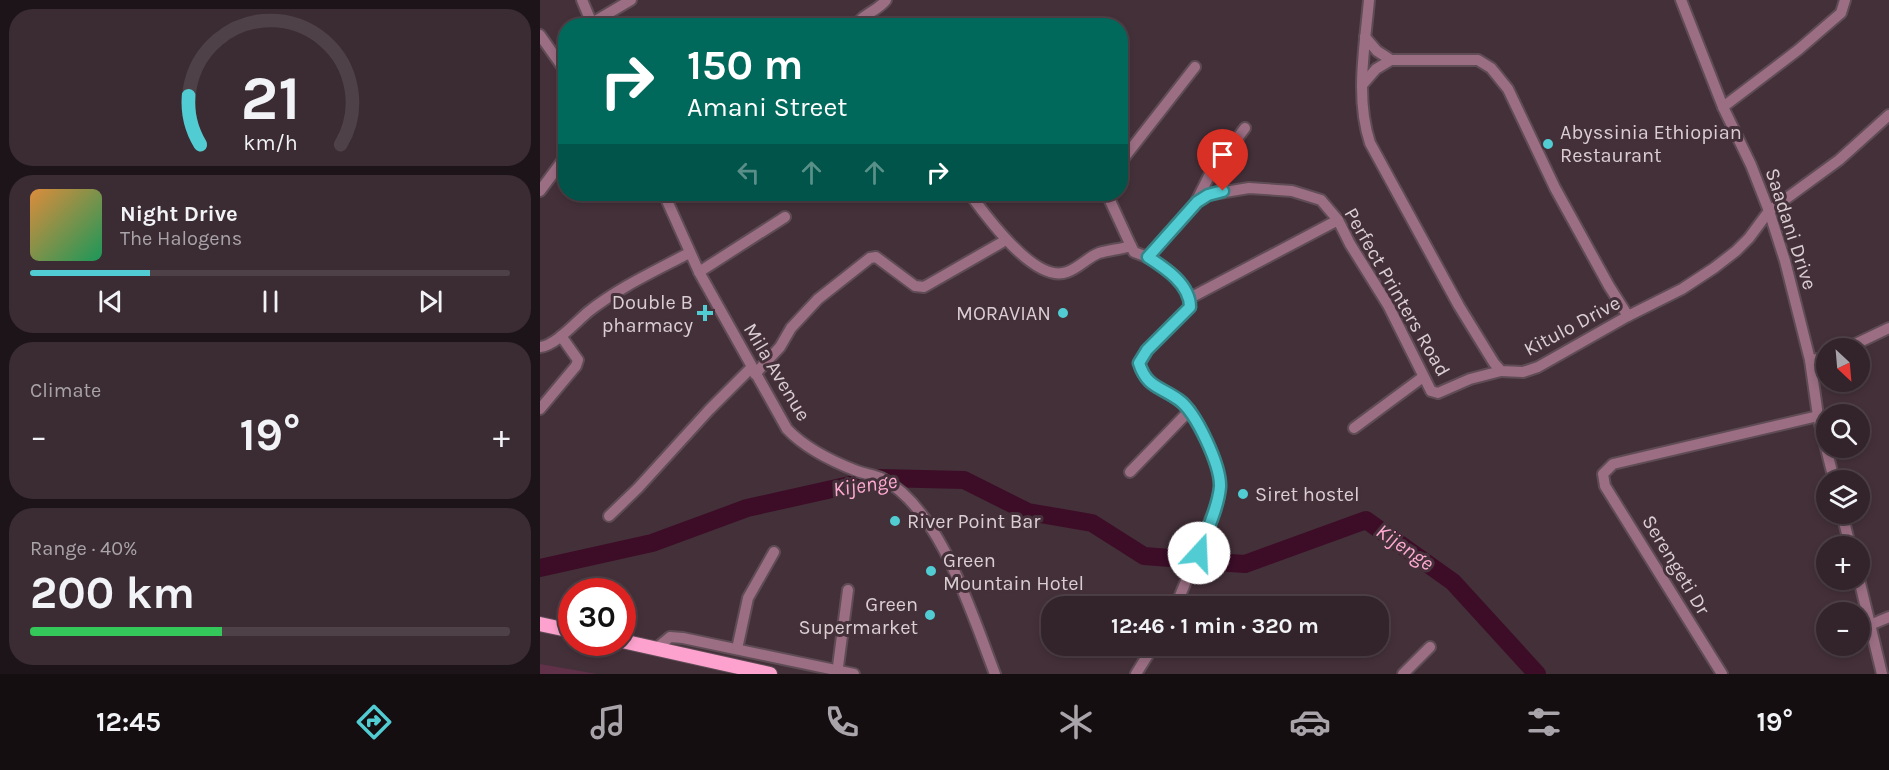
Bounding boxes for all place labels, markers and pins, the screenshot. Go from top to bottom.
place label: Abyssinia Ethiopian Restaurant [1560,121,1742,167]
pin [1197,129,1248,191]
marker: Abyssinia Ethiopian Restaurant [1541,137,1555,151]
place label: Double B pharmacy [602,291,693,337]
place label: MORAVIAN [956,302,1051,325]
marker: Double B pharmacy [698,306,712,320]
marker: MORAVIAN [1056,306,1070,320]
place label: Siret hostel [1255,483,1360,506]
marker: Siret hostel [1236,487,1250,501]
place label: River Point Bar [907,510,1041,533]
marker: River Point Bar [888,514,902,528]
place label: Green Mountain Hotel [943,549,1084,595]
marker: Green Mountain Hotel [924,564,938,578]
place label: Green Supermarket [799,593,918,639]
marker: Green Supermarket [923,608,937,622]

